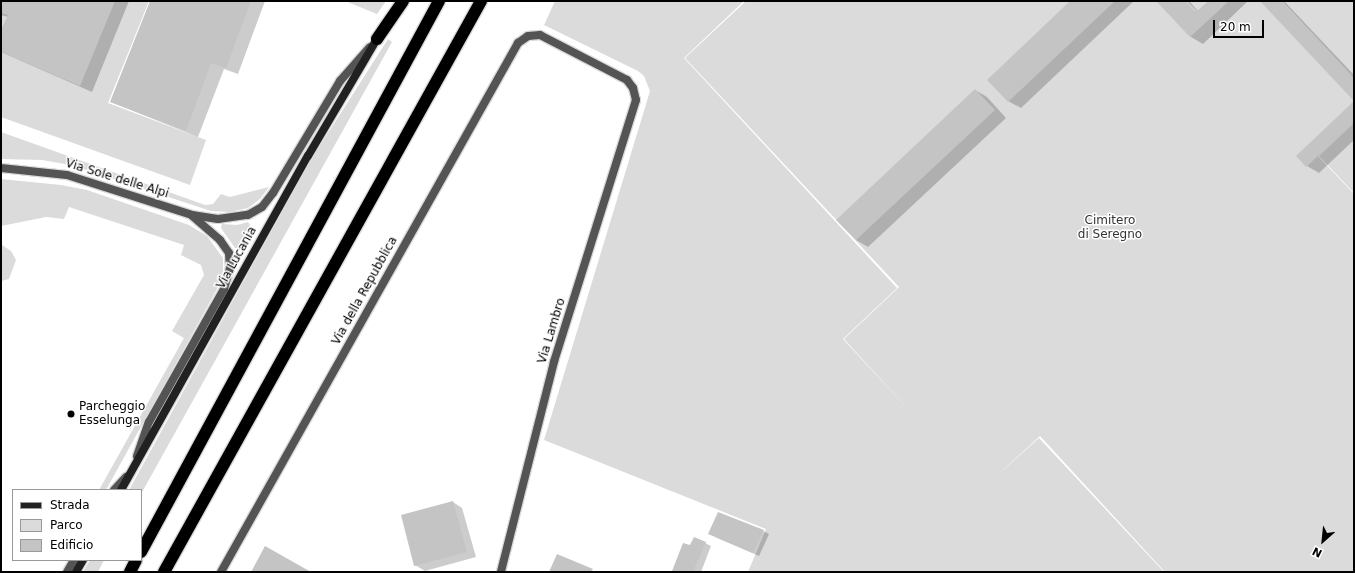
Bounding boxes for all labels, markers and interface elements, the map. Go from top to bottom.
scale bar [1215,12,1266,38]
text: 20 m [1220,20,1251,34]
street label: Via Sole delle Alpi [64,156,170,202]
park label: Cimitero di Seregno [1078,214,1142,242]
street label: Via Lucania [214,224,260,292]
street label: Via della Repubblica [329,234,401,348]
street label: Via Lambro [535,296,569,366]
place label: Parcheggio Esselunga [79,400,145,428]
marker: Parcheggio Esselunga [66,409,76,419]
legend [12,489,142,561]
text: Strada [50,498,90,512]
text: Parco [50,518,83,532]
north arrow [1303,521,1343,561]
text: Edificio [50,538,93,552]
text: N [1310,544,1324,560]

